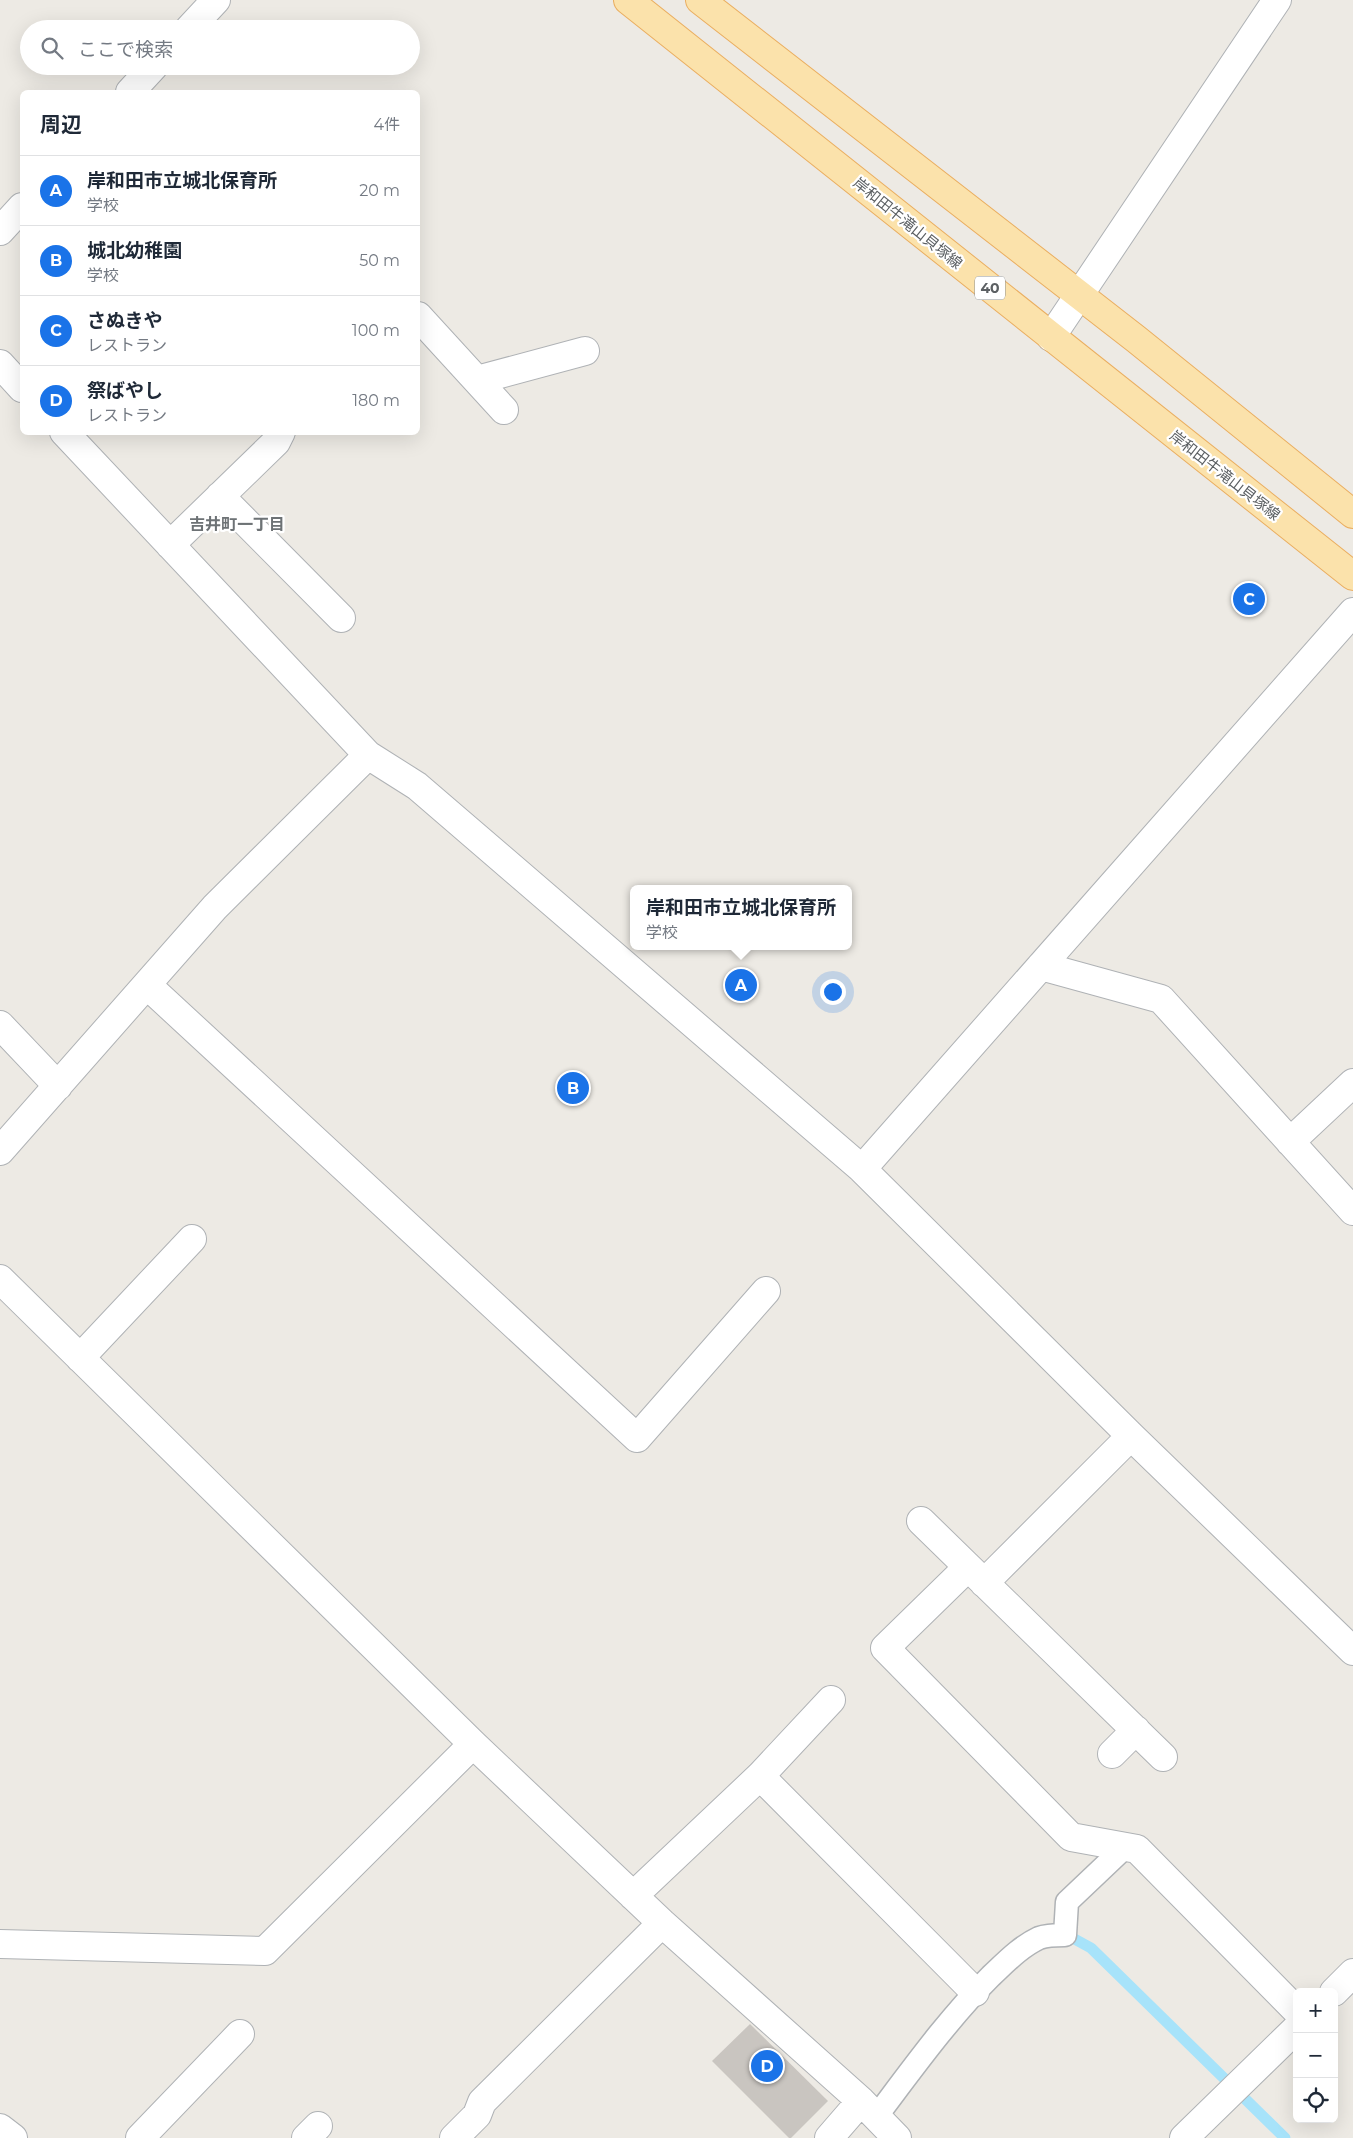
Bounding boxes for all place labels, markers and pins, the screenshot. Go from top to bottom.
pin: C [1233,580,1265,618]
pin: A [725,966,757,1004]
pin: B [557,1069,589,1107]
pin: D [751,2047,783,2085]

